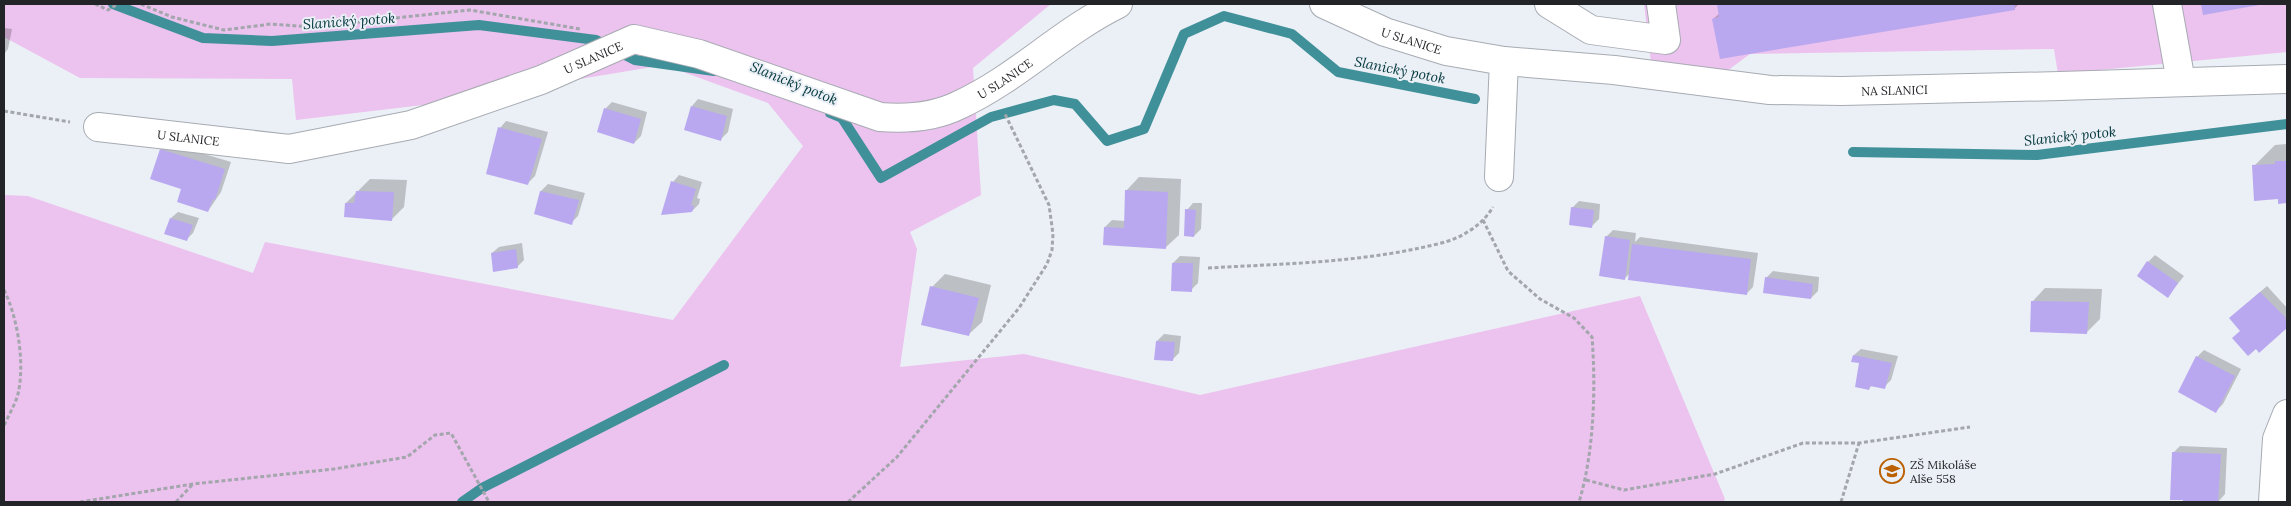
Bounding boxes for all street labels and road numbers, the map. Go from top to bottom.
street label: U SLANICE [1380,24,1444,57]
street label: U SLANICE [561,38,625,77]
street label: U SLANICE [975,55,1035,102]
street label: NA SLANICI [1861,82,1928,98]
street label: U SLANICE [156,126,220,148]

